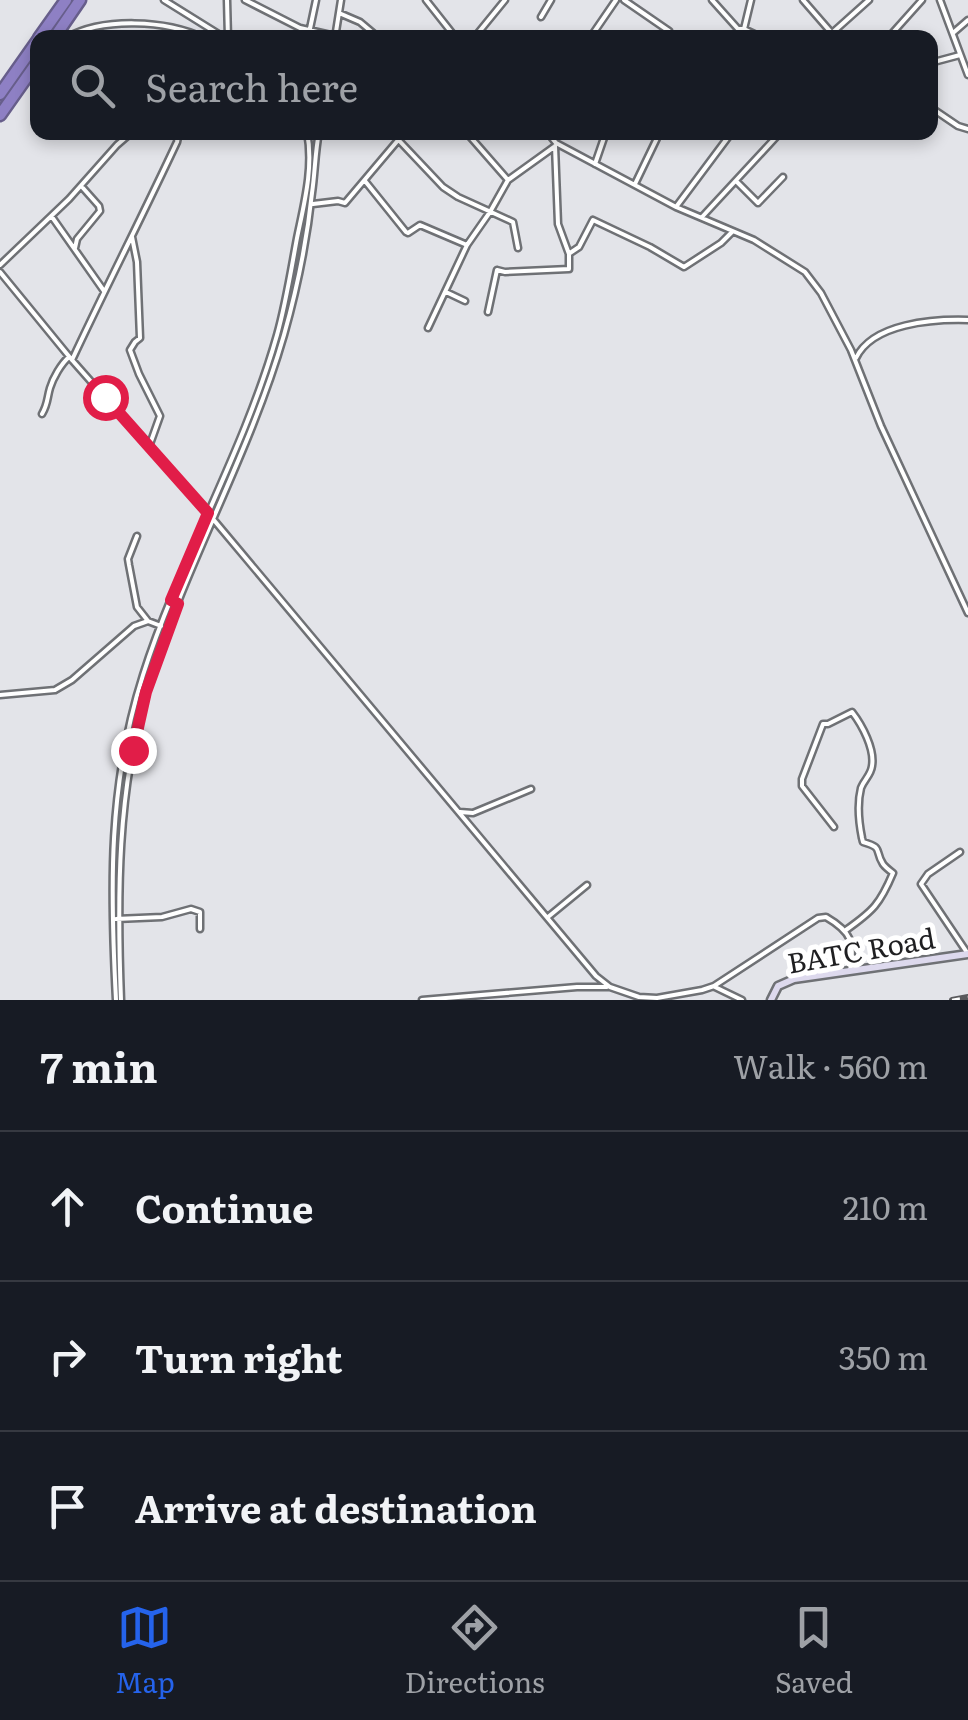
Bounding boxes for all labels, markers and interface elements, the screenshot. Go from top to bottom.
search box [30,30,938,140]
text: Search here [145,57,358,114]
icon: search [65,58,120,113]
route start [83,375,129,421]
route end [111,728,157,774]
street label: BATC Road [784,915,938,983]
text: 7 min [40,1034,158,1096]
text: Walk · 560 m [733,1041,928,1089]
text: Continue [135,1178,313,1235]
icon: ahead [40,1179,95,1234]
text: 210 m [843,1182,928,1230]
text: Turn right [135,1328,342,1385]
icon: right [40,1329,95,1384]
text: 350 m [839,1332,928,1380]
text: Arrive at destination [135,1478,537,1535]
icon: arrive [40,1479,95,1534]
tab: Map [115,1600,175,1702]
tab: Directions [405,1600,545,1702]
tab: Saved [775,1600,853,1702]

